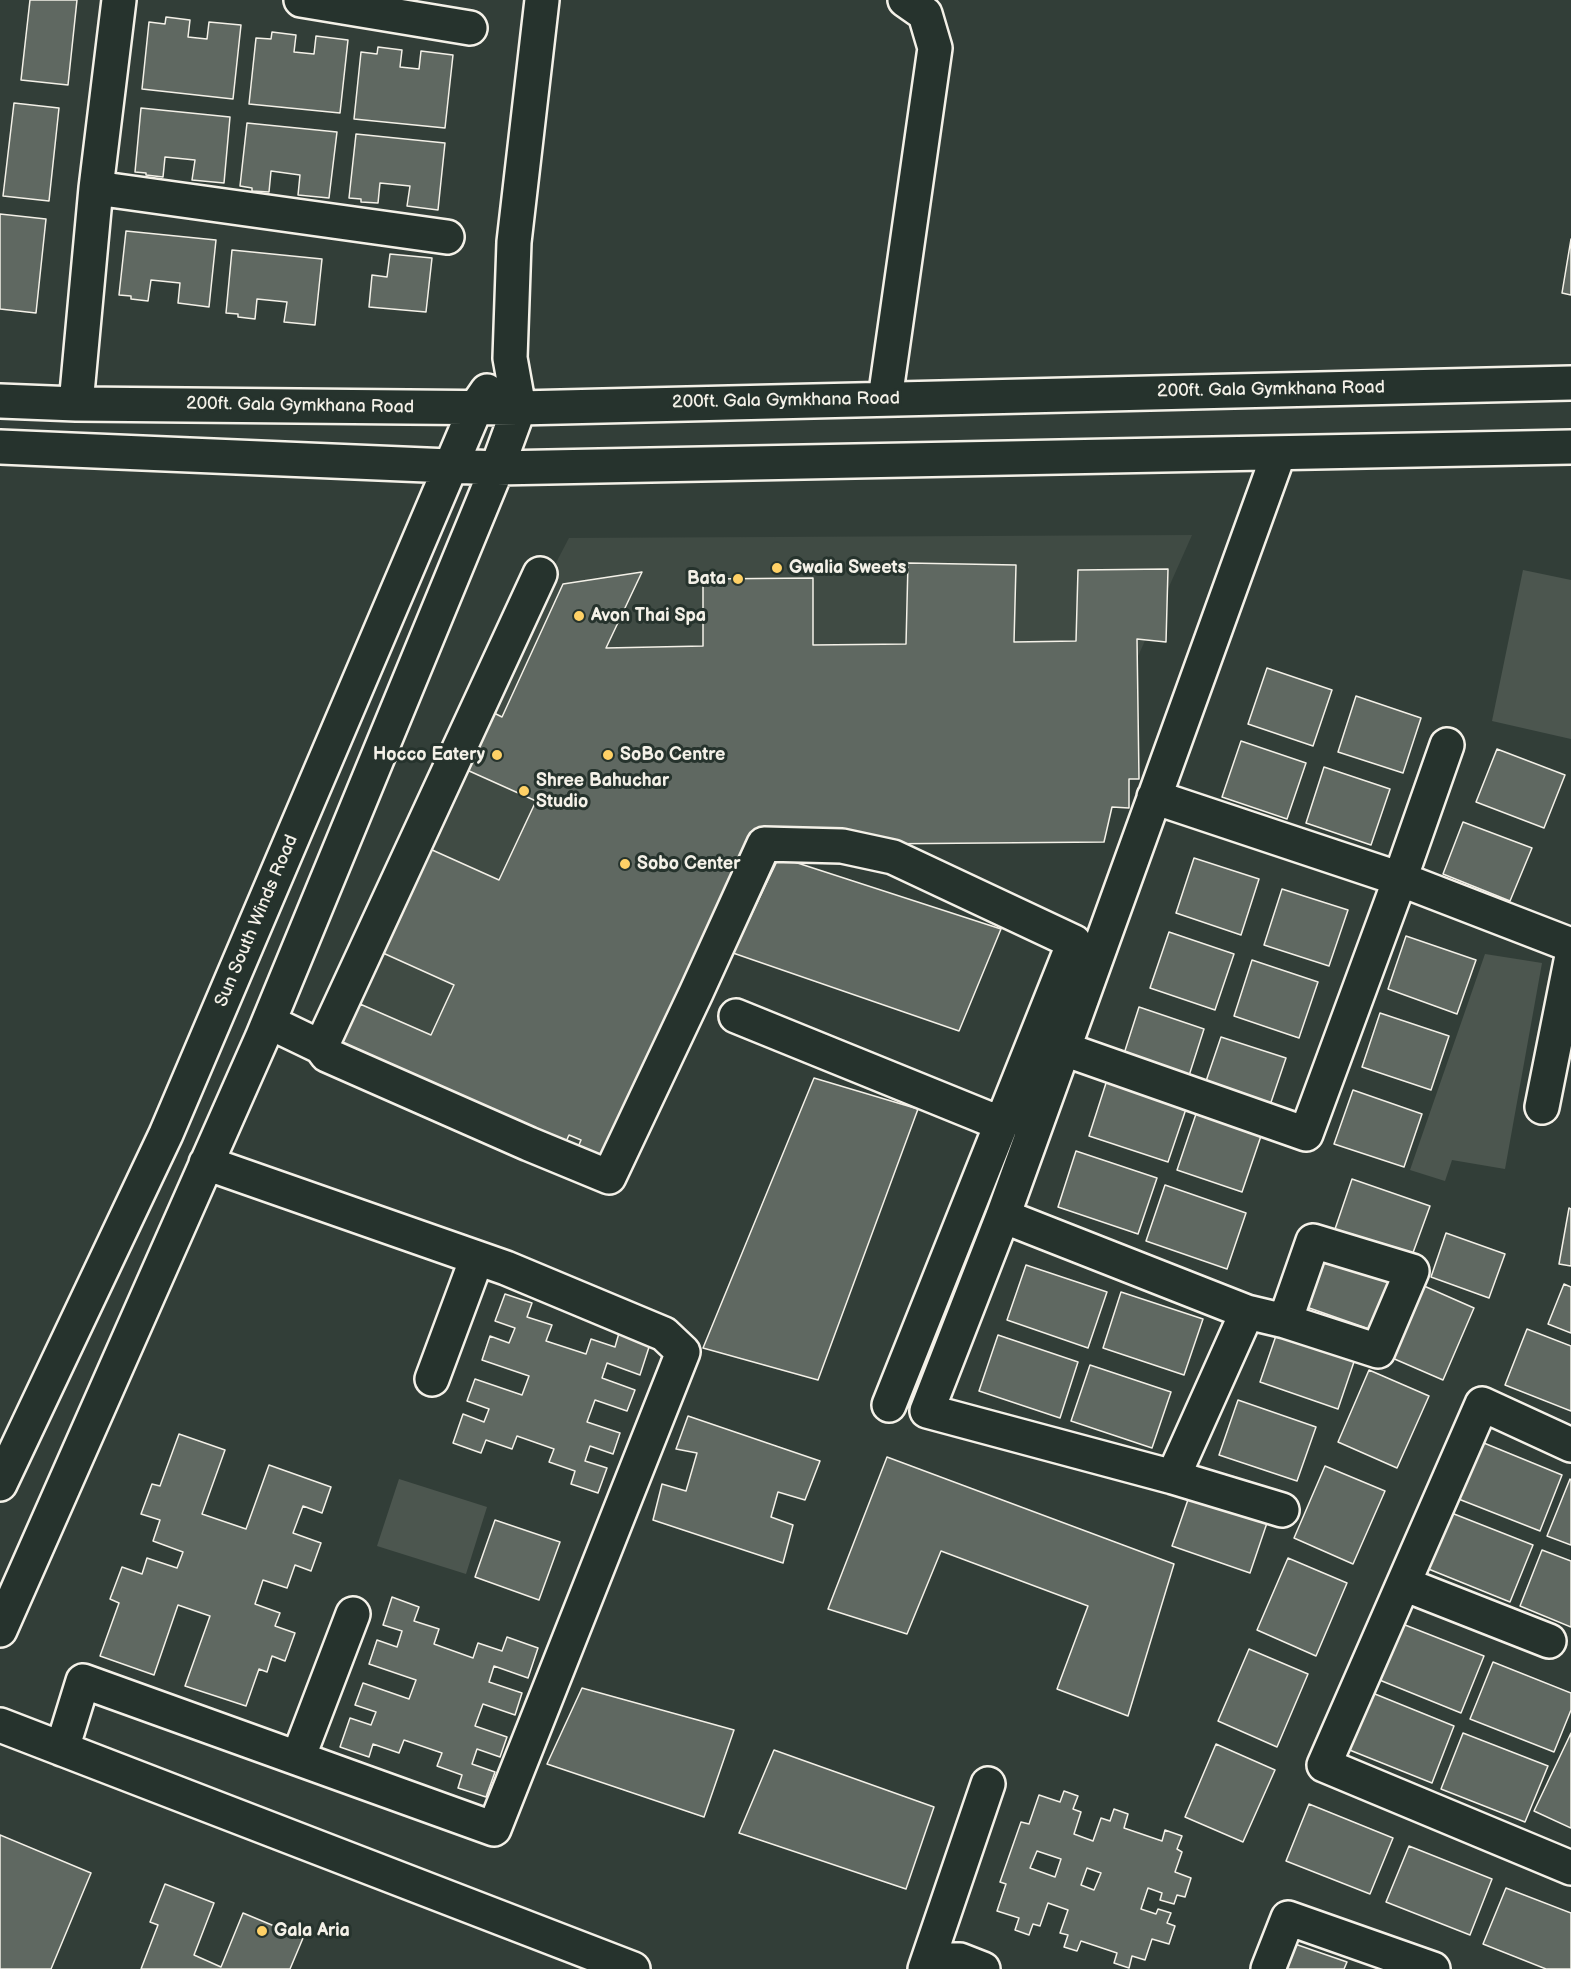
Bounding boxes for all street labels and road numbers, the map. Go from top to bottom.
street label: 200ft. Gala Gymkhana Road [1157,377,1385,403]
street label: 200ft. Gala Gymkhana Road [672,388,900,414]
street label: 200ft. Gala Gymkhana Road [186,393,414,419]
street label: Sun South Winds Road [211,832,303,1010]

